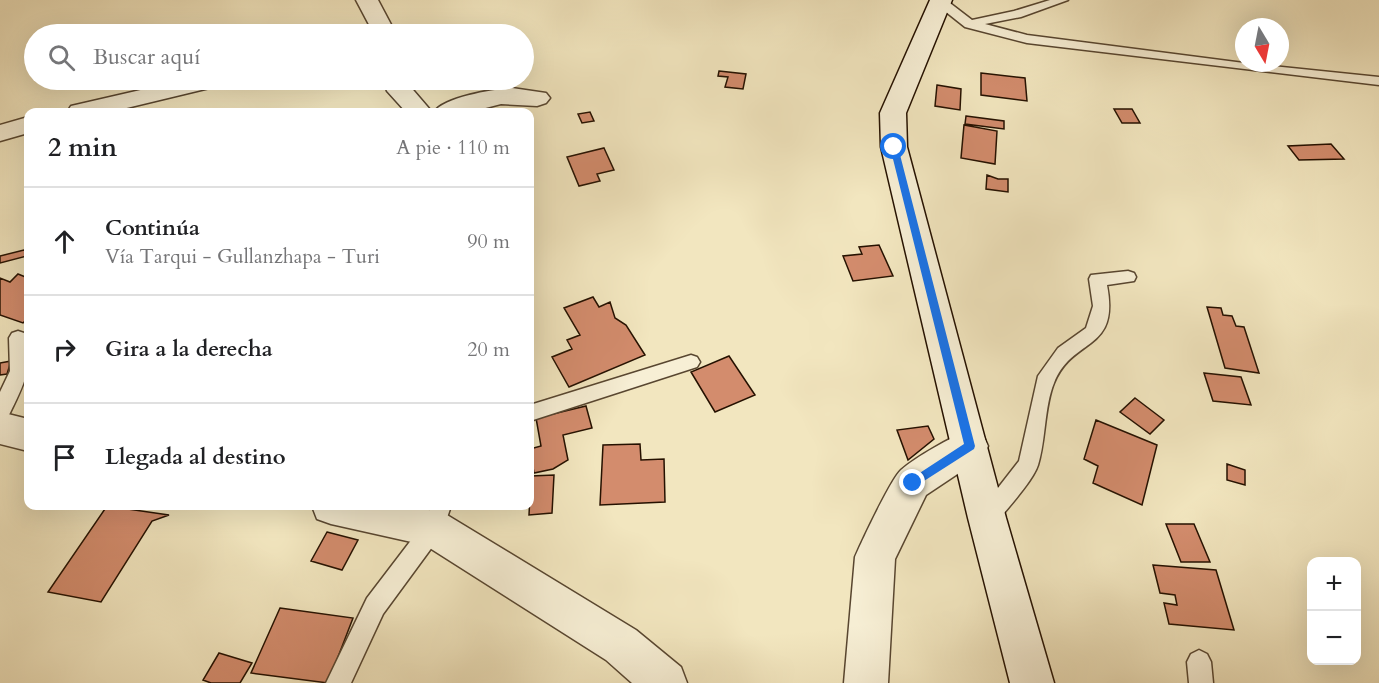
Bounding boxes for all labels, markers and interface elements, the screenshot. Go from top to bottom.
north arrow [1235,18,1289,72]
search box [24,24,534,90]
icon: search [45,41,78,74]
text: Buscar aquí [93,42,200,72]
text: 2 min [48,130,117,165]
route start [880,133,906,159]
text: A pie · 110 m [396,134,510,161]
text: Continúa [105,213,200,243]
icon: ahead [48,225,81,258]
text: 90 m [467,228,510,255]
text: Vía Tarqui - Gullanzhapa - Turi [105,243,380,270]
icon: right [48,333,81,366]
text: Gira a la derecha [105,334,273,364]
text: 20 m [467,336,510,363]
icon: arrive [48,441,81,474]
text: Llegada al destino [105,442,286,472]
route end [899,469,925,495]
map controls [1307,557,1361,665]
button: + [1307,557,1361,611]
button: − [1307,611,1361,665]

